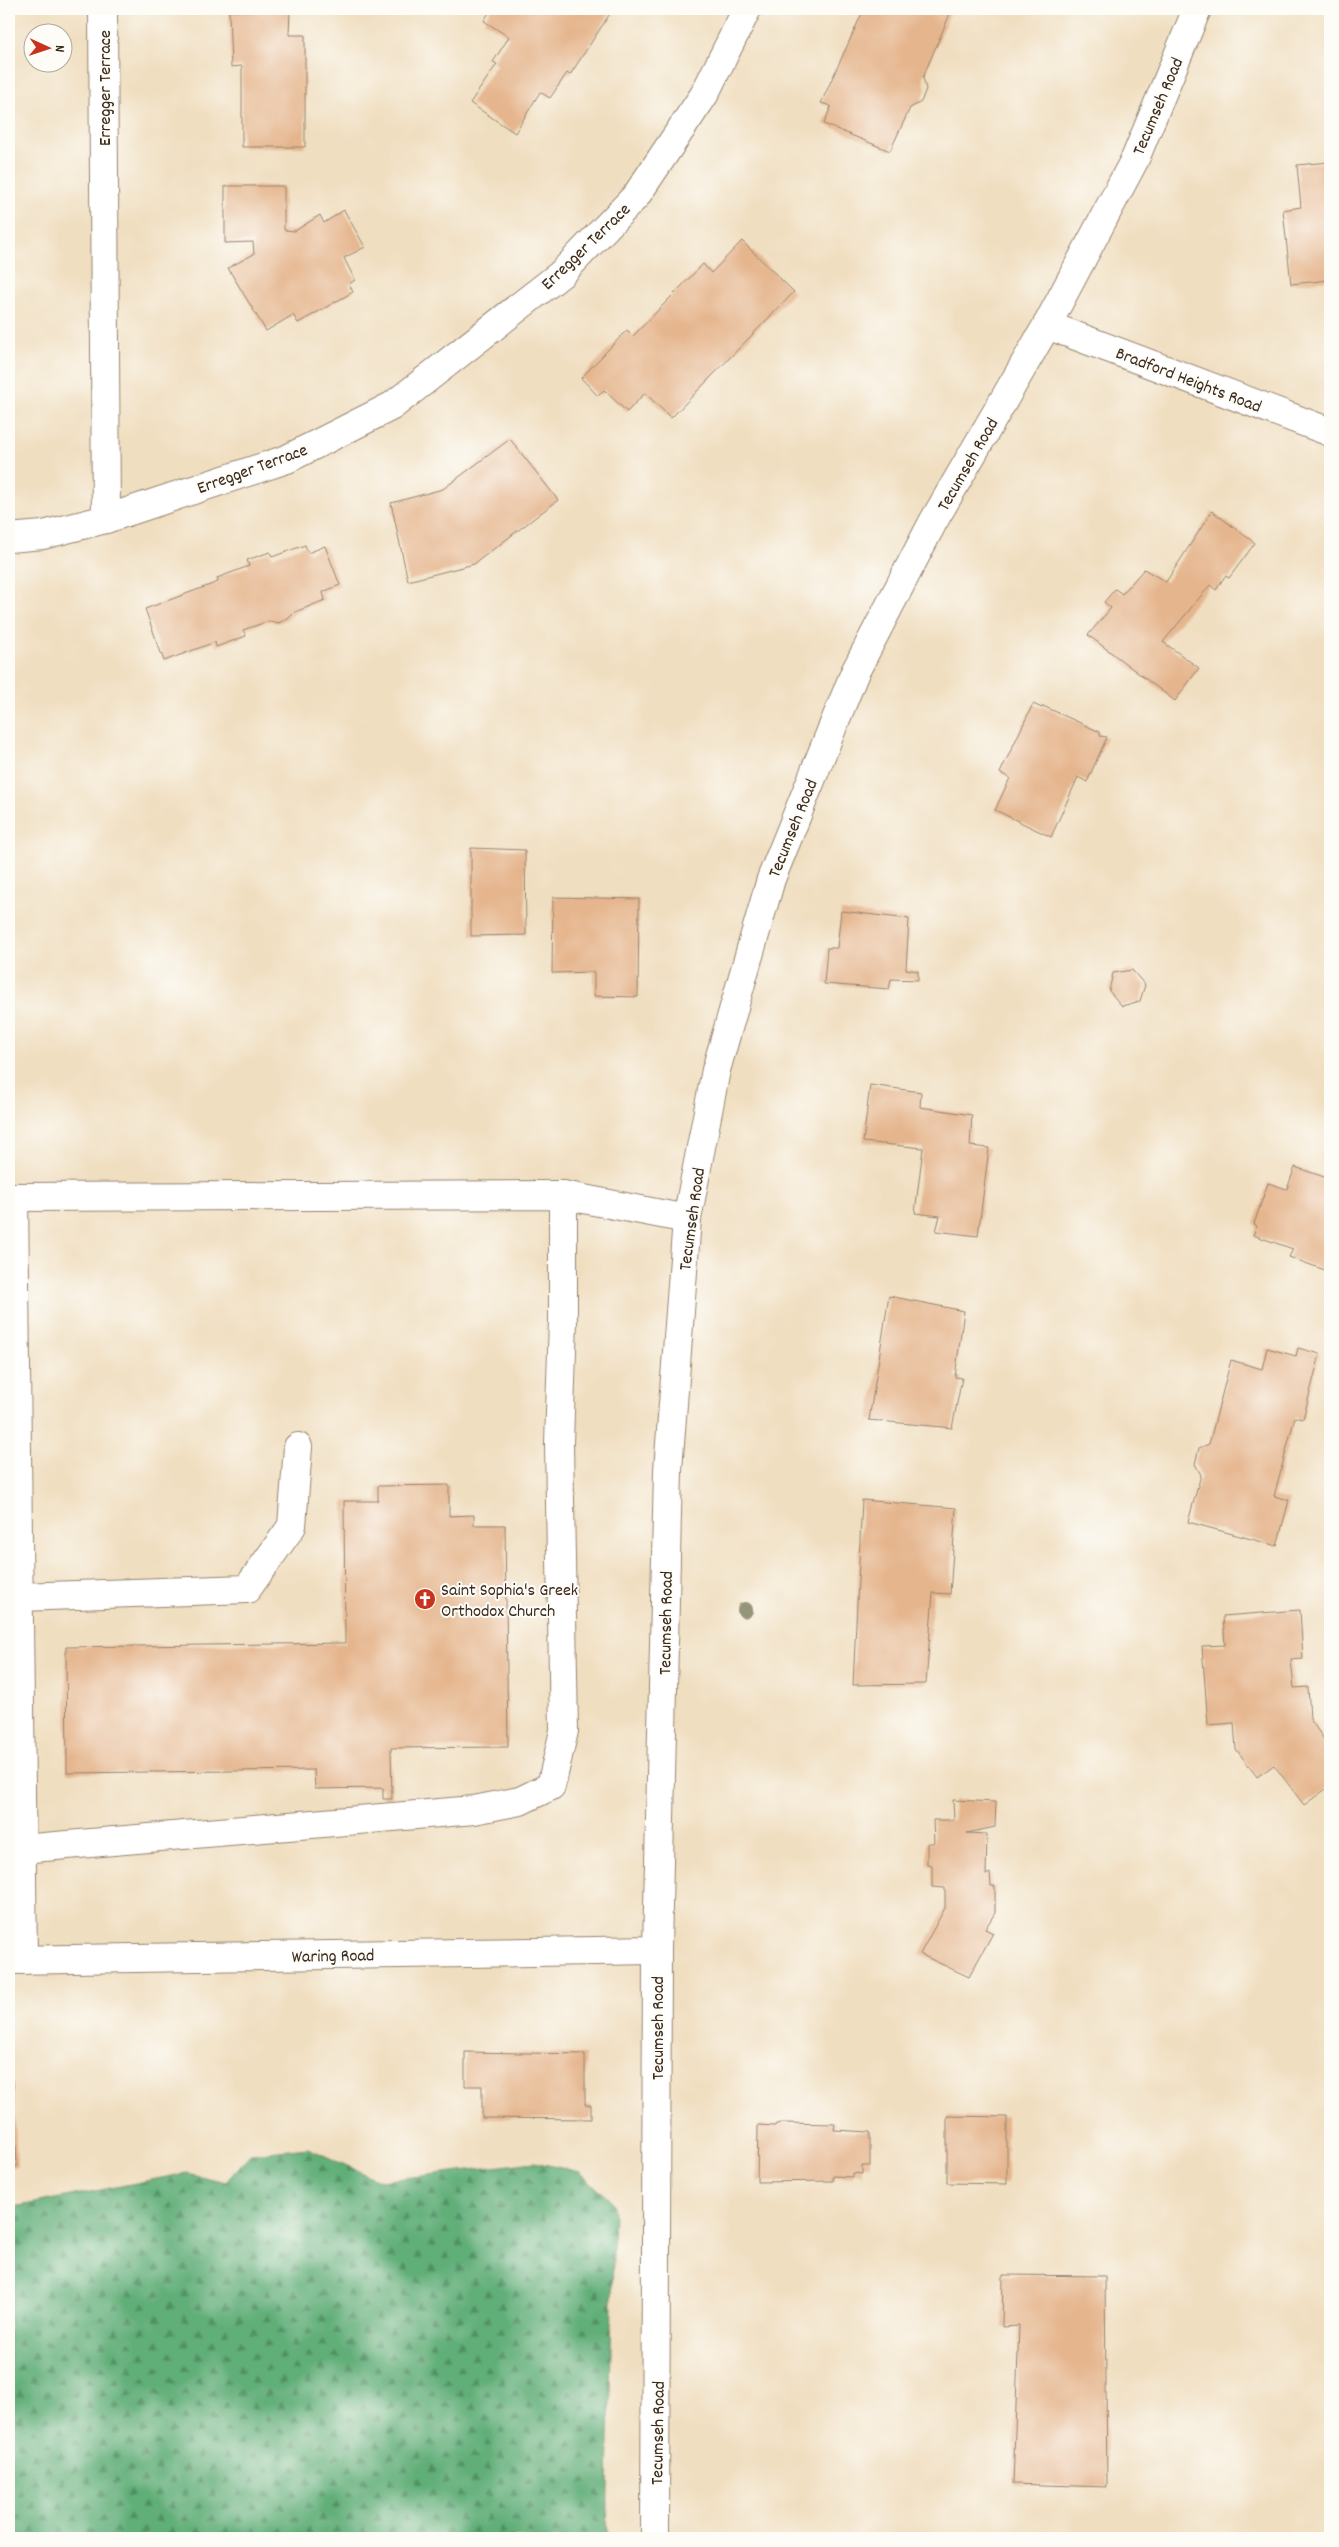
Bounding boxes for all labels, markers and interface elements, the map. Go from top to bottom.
north arrow [22,22,72,72]
street label: Erregger Terrace [94,30,119,146]
text: N [49,45,69,53]
street label: Tecumseh Road [1127,54,1191,160]
street label: Erregger Terrace [536,198,637,297]
street label: Bradford Heights Road [1112,342,1265,421]
street label: Tecumseh Road [932,414,1006,517]
street label: Erregger Terrace [194,439,312,502]
street label: Tecumseh Road [763,776,825,882]
street label: Tecumseh Road [674,1166,713,1273]
street label: Tecumseh Road [654,1571,681,1675]
place label: Saint Sophia's Greek Orthodox Church [441,1579,578,1625]
church icon: Saint Sophia's Greek Orthodox Church [413,1587,437,1611]
street label: Waring Road [291,1944,375,1971]
street label: Tecumseh Road [647,1976,672,2080]
street label: Tecumseh Road [646,2381,673,2485]

